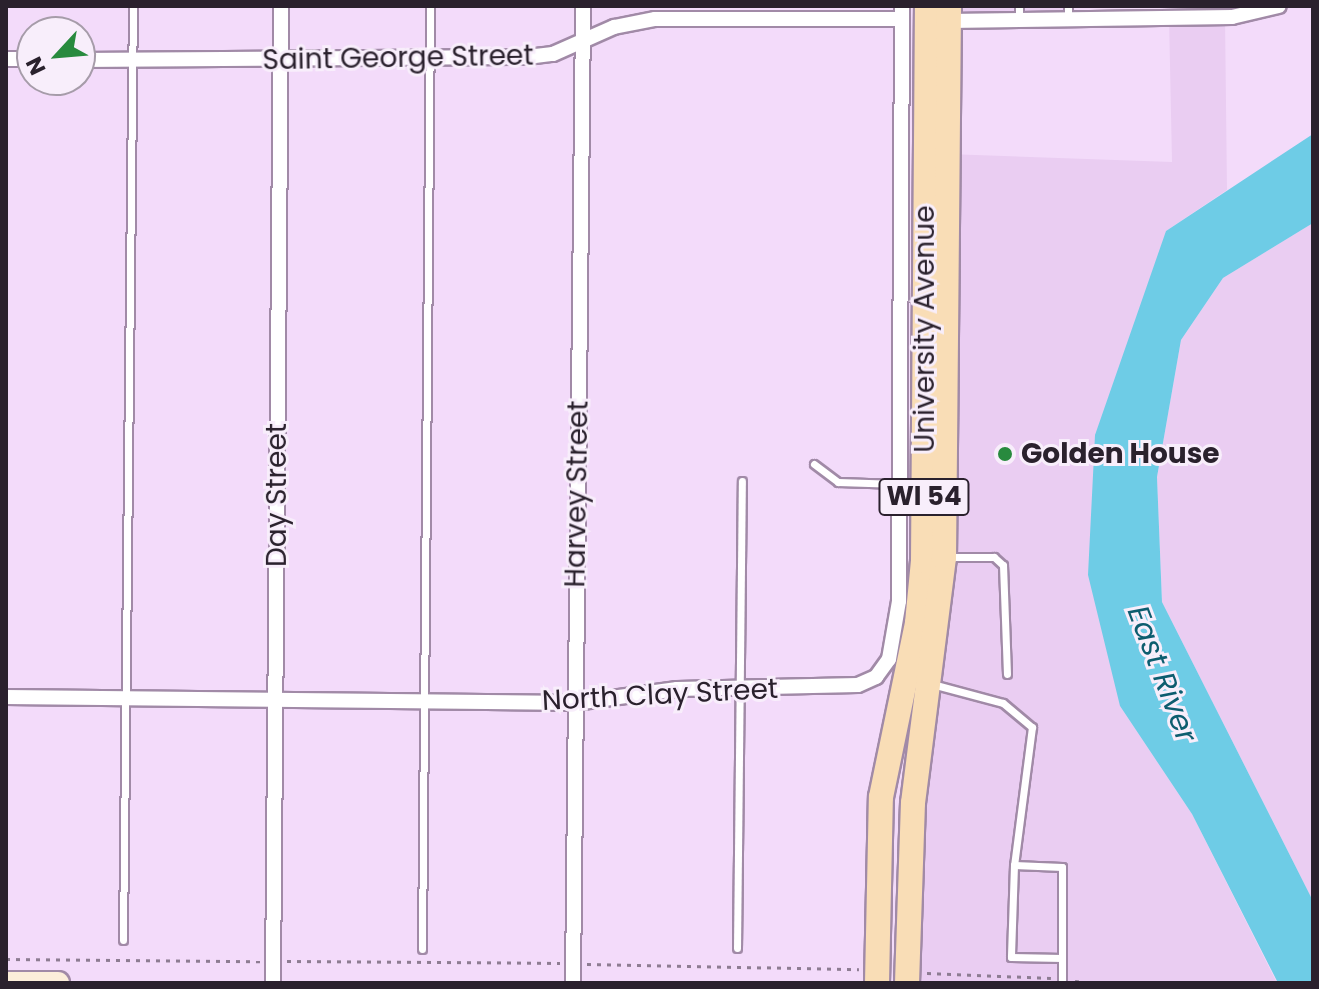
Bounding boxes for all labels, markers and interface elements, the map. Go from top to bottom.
north arrow [16,16,96,96]
street label: Saint George Street [262,39,534,77]
text: N [18,52,53,80]
street label: University Avenue [908,205,942,453]
street label: Harvey Street [559,400,595,588]
street label: Day Street [260,423,294,567]
place label: Golden House [1021,437,1220,471]
marker: Golden House [996,445,1014,463]
road number: WI 54 [878,475,970,519]
water label: East River [1119,601,1205,747]
street label: North Clay Street [541,672,779,718]

